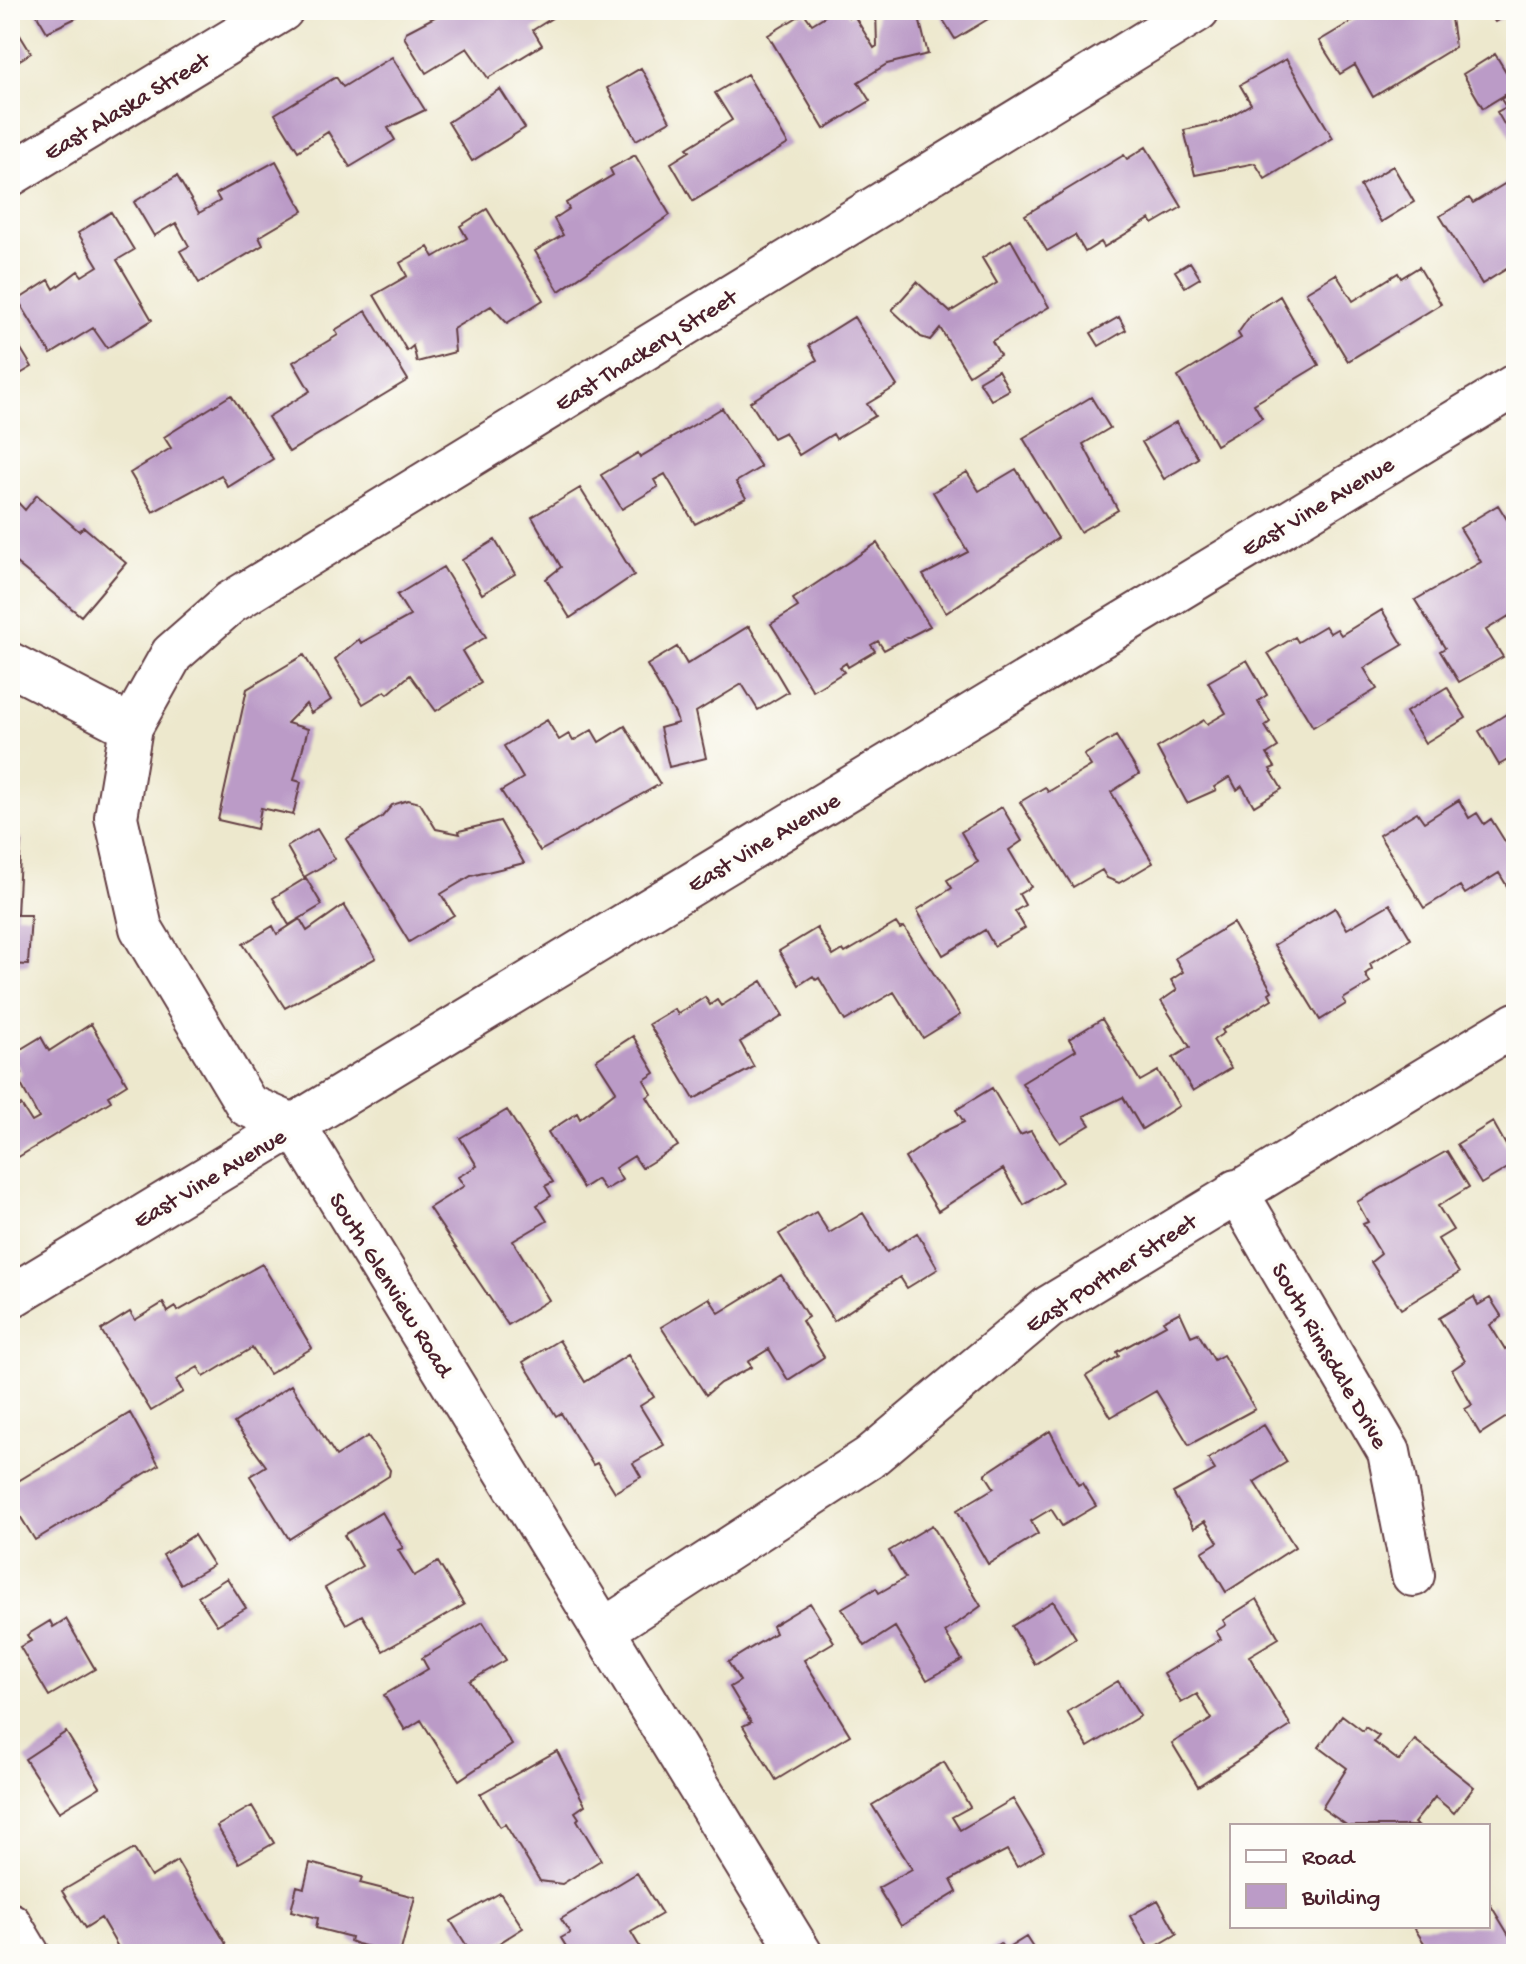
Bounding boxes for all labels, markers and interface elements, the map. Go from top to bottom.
street label: East Alaska Street [40,46,218,169]
street label: East Thackery Street [550,283,745,420]
street label: East Vine Avenue [1237,451,1401,565]
street label: East Vine Avenue [683,787,847,901]
street label: East Vine Avenue [129,1123,293,1237]
street label: South Glenview Road [320,1188,459,1385]
street label: East Portner Street [1021,1208,1205,1341]
street label: South Rimsdale Drive [1263,1259,1393,1455]
legend [1230,1824,1490,1928]
text: Road [1302,1845,1356,1874]
text: Building [1301,1885,1380,1914]

